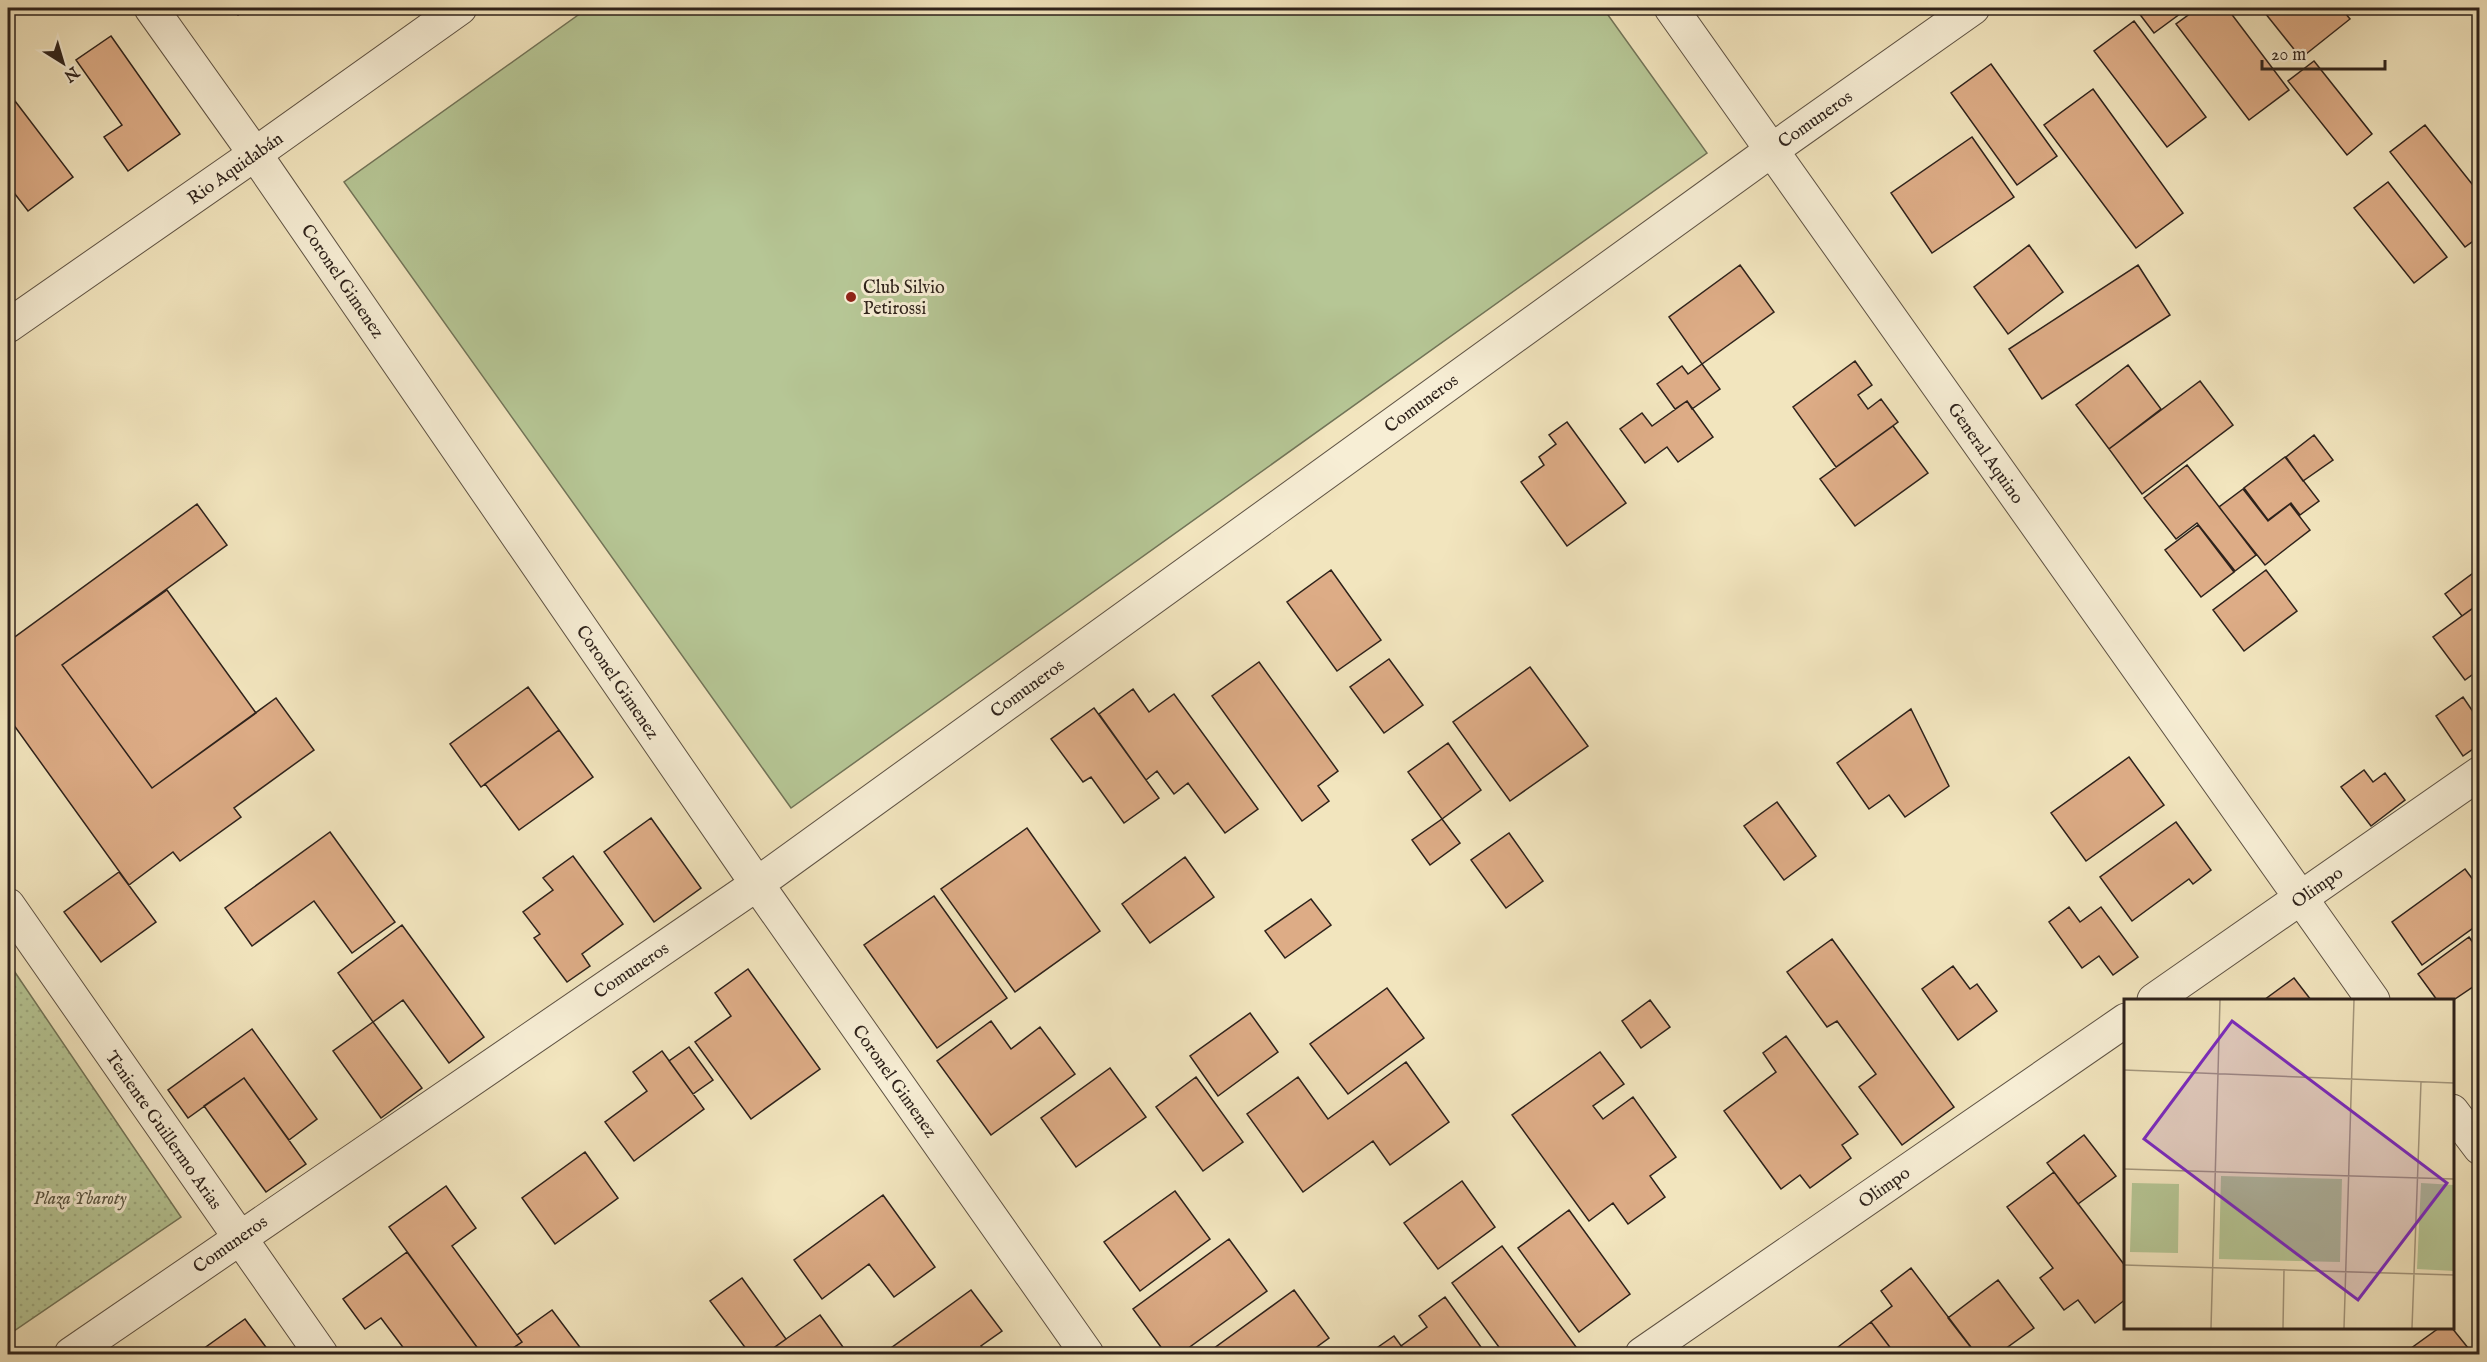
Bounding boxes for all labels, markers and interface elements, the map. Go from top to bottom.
north arrow [33,33,93,93]
scale bar [2262,33,2385,71]
text: 20 m [2271,44,2306,67]
text: N [59,61,83,86]
street label: Comuneros [1774,86,1858,154]
street label: Rio Aquidabán [184,128,288,211]
street label: Coronel Gimenez [295,220,388,343]
place label: Club Silvio Petirossi [863,277,945,321]
marker: Club Silvio Petirossi [844,290,858,304]
street label: Comuneros [1380,370,1463,439]
street label: General Aquino [1941,399,2028,509]
street label: Coronel Gimenez [570,621,663,744]
street label: Comuneros [986,655,1069,724]
street label: Olimpo [2287,862,2348,914]
street label: Comuneros [590,938,674,1005]
inset map [2124,999,2454,1329]
street label: Coronel Gimenez [846,1021,941,1143]
street label: Teniente Guillermo Arias [99,1047,226,1215]
street label: Olimpo [1854,1162,1915,1214]
park label: Plaza Ybaroty [34,1188,127,1211]
street label: Comuneros [189,1211,273,1279]

